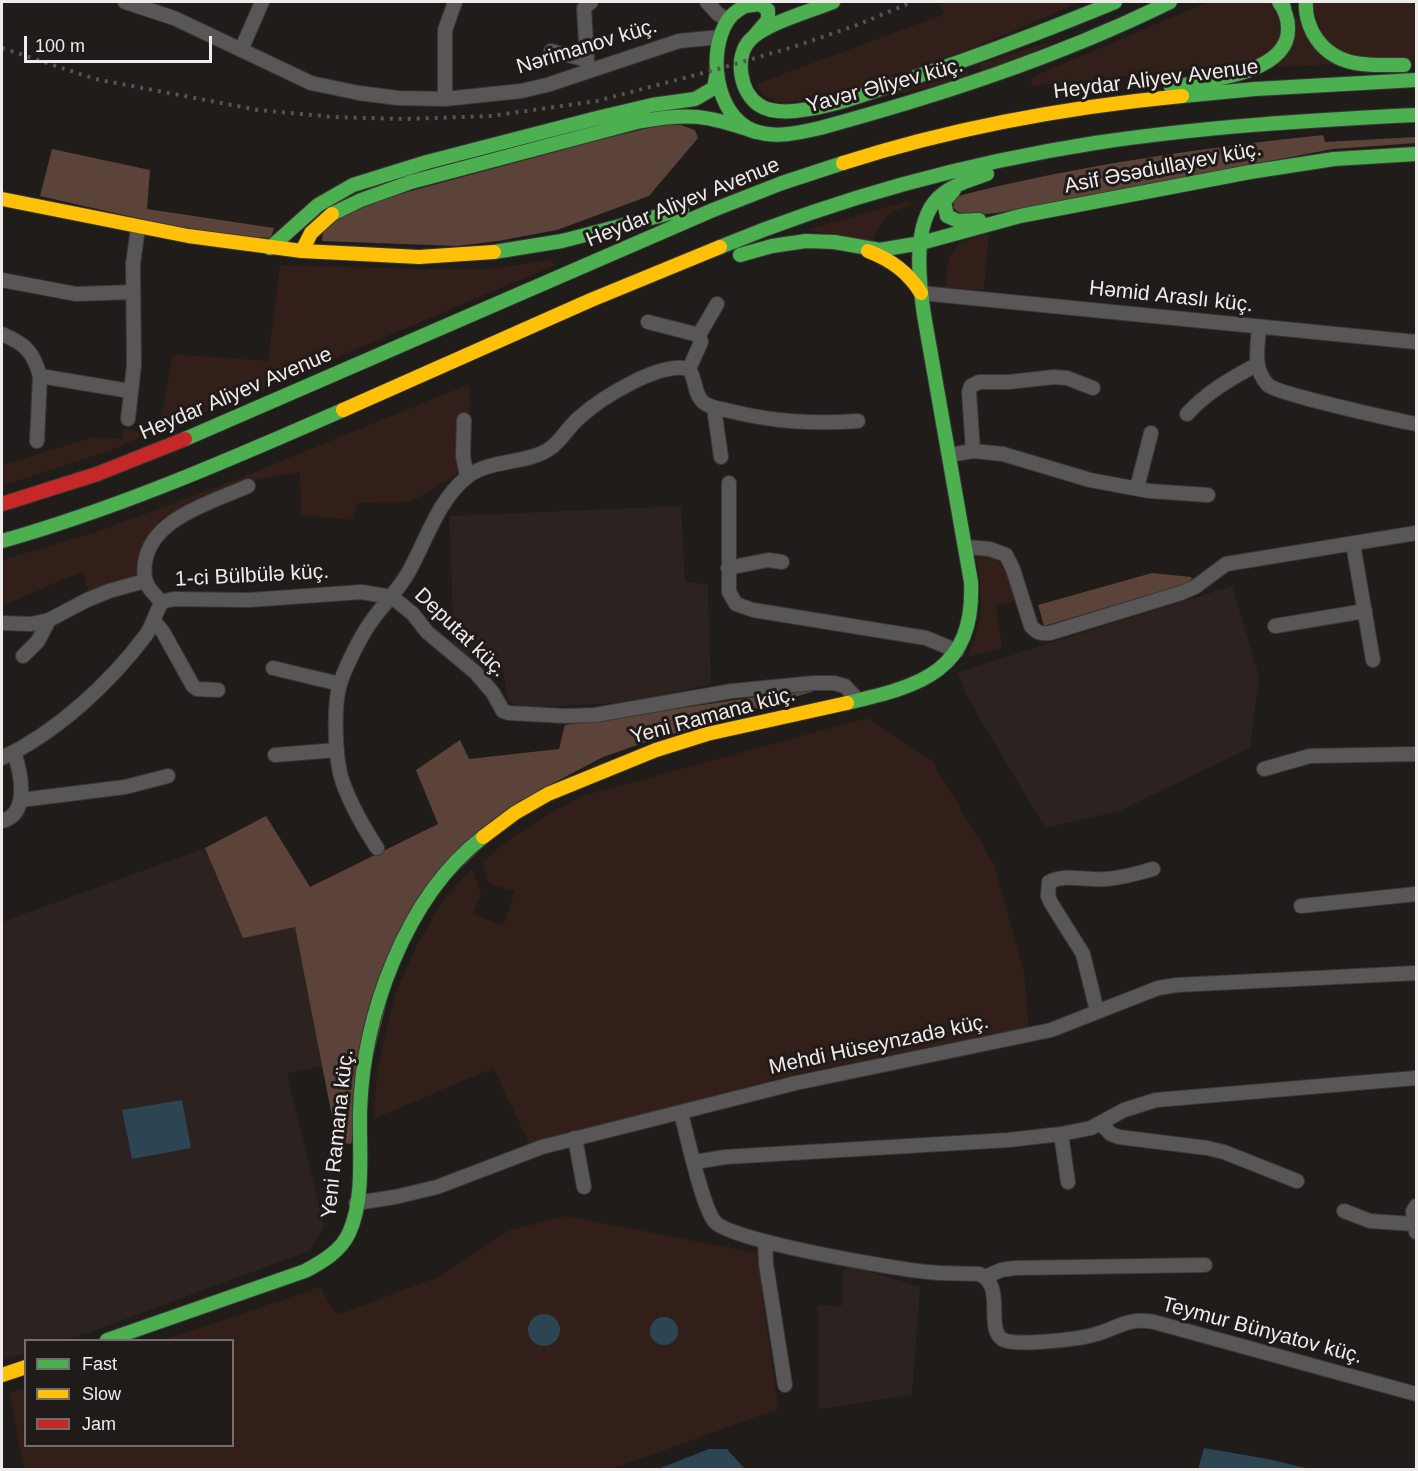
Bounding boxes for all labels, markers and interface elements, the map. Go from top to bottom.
street label: Nərimanov küç. [514,14,660,80]
scale bar [27,24,214,62]
text: 100 m [35,36,85,56]
street label: Yavər Əliyev küç. [804,53,966,119]
street label: Heydar Aliyev Avenue [1052,55,1260,105]
street label: Asif Əsədullayev küç. [1062,137,1264,199]
street label: Heydar Aliyev Avenue [583,153,783,253]
street label: Həmid Araslı küç. [1088,276,1254,318]
street label: Heydar Aliyev Avenue [136,342,336,446]
street label: 1-ci Bülbülə küç. [174,559,330,593]
street label: Deputat küç. [409,583,511,683]
street label: Yeni Ramana küç. [628,682,798,750]
street label: Mehdi Hüseynzadə küç. [767,1009,991,1081]
street label: Yeni Ramana küç. [317,1048,359,1220]
street label: Teymur Bünyatov küç. [1159,1292,1365,1370]
legend [24,1339,234,1447]
text: Fast [82,1354,117,1374]
text: Slow [82,1384,121,1404]
text: Jam [82,1414,116,1434]

